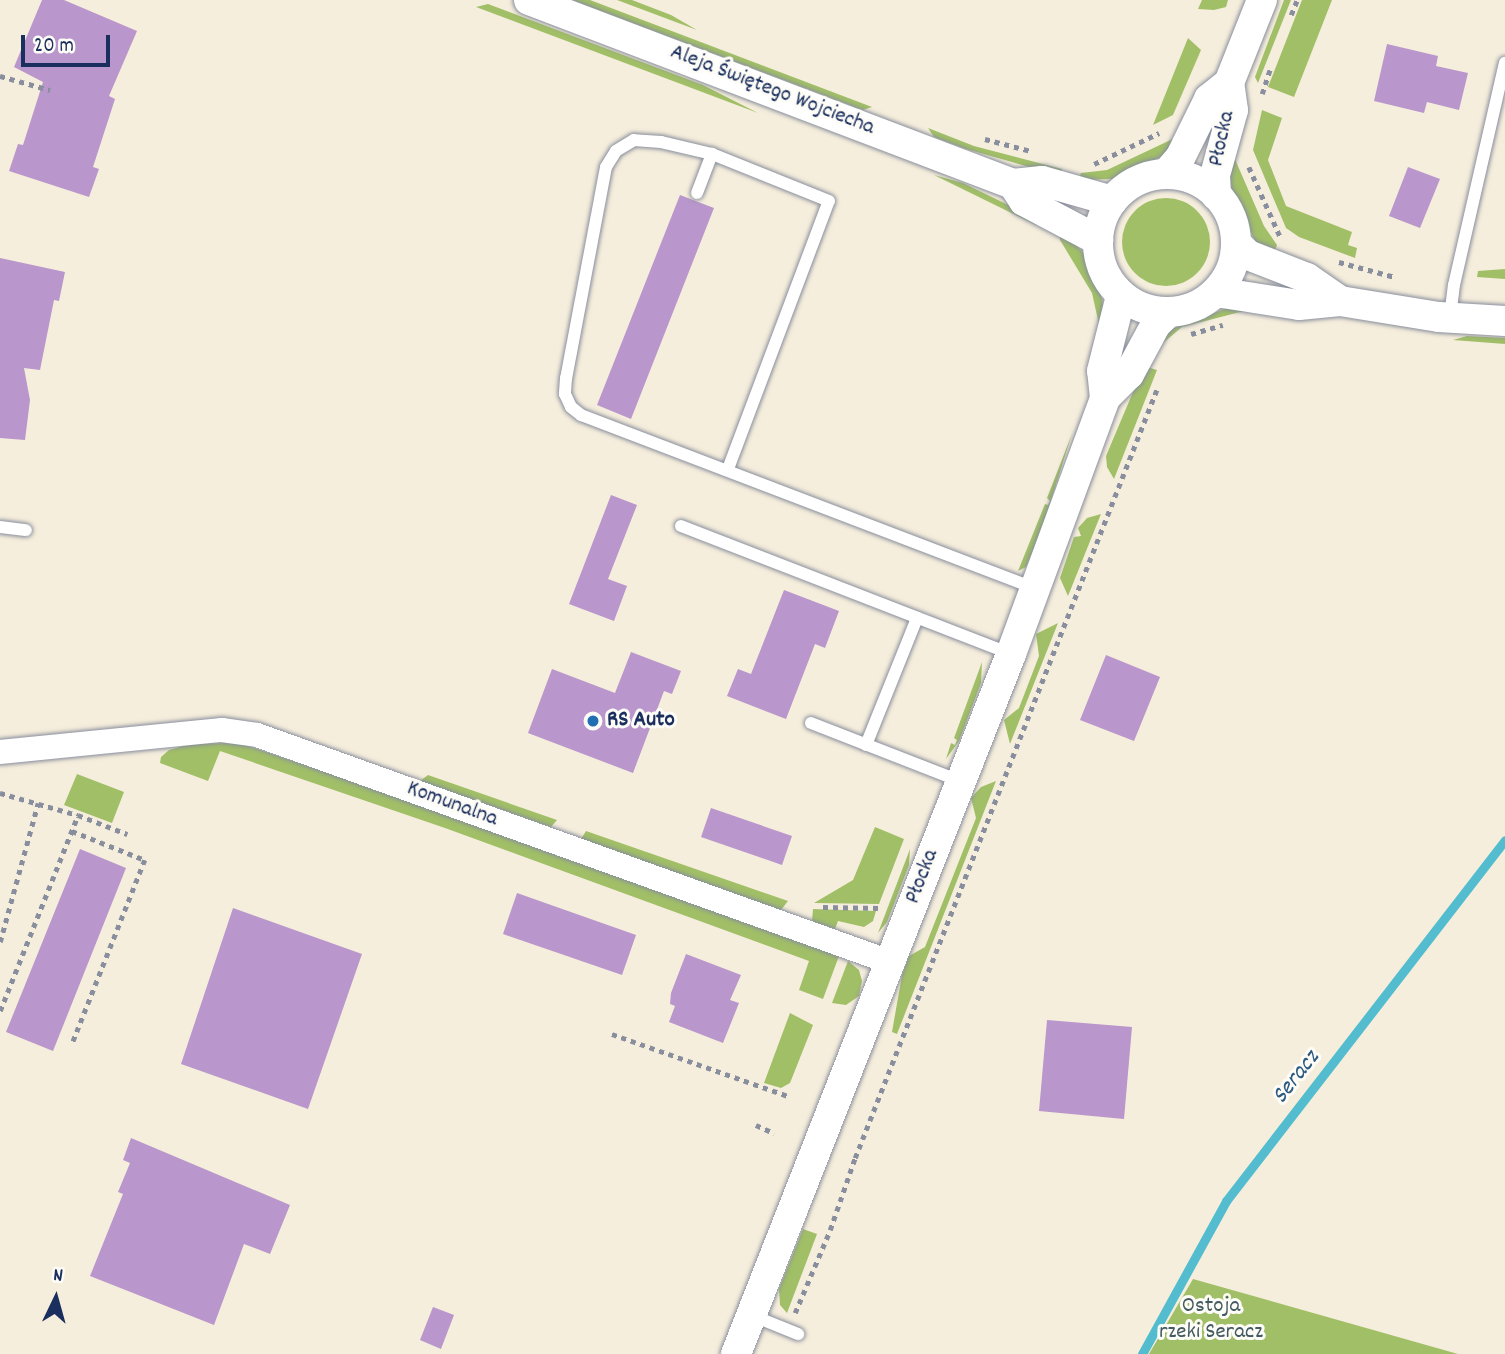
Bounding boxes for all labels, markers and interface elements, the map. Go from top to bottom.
scale bar [24,21,114,65]
text: 20 m [34,32,74,62]
street label: Aleja Świętego Wojciecha [666,39,878,143]
street label: Płocka [1204,109,1242,169]
place label: RS Auto [607,707,675,735]
marker: RS Auto [585,713,601,729]
street label: Komunalna [403,776,501,834]
street label: Płocka [900,846,946,908]
water label: Seracz [1267,1045,1327,1111]
north arrow [21,1263,91,1333]
text: N [52,1263,64,1290]
park label: Ostoja rzeki Seracz [1159,1293,1263,1347]

